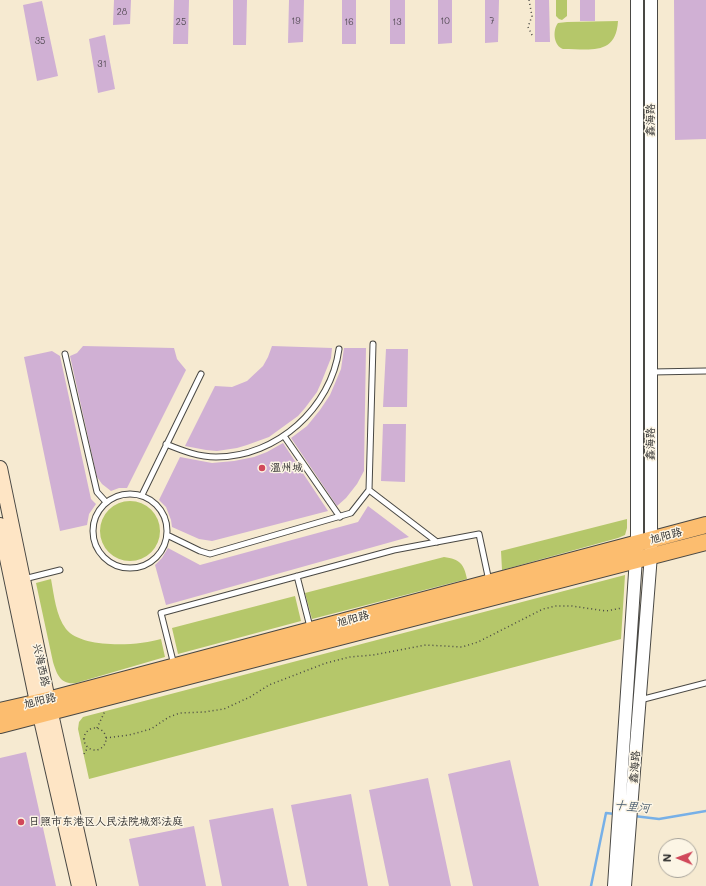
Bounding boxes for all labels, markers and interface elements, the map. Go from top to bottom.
house number: 28 [117,7,127,17]
house number: 19 [291,16,301,26]
house number: 10 [440,16,450,26]
house number: 7 [489,16,495,26]
house number: 25 [176,17,186,27]
house number: 16 [344,17,354,27]
house number: 13 [392,17,402,27]
house number: 35 [35,36,45,46]
house number: 31 [97,59,107,69]
street label: 鑫海路 [644,104,658,136]
street label: 鑫海路 [644,428,658,460]
place label: 温州城 [270,461,303,475]
marker: 温州城 [257,463,267,473]
street label: 旭阳路 [648,525,684,547]
street label: 旭阳路 [335,608,371,630]
street label: 兴海西路 [30,642,52,688]
street label: 旭阳路 [22,691,58,711]
street label: 鑫海路 [627,750,643,784]
water label: 十里河 [613,798,651,816]
place label: 日照市东港区人民法院城郊法庭 [29,815,183,829]
marker: 日照市东港区人民法院城郊法庭 [16,817,26,827]
north arrow [658,838,698,878]
text: N [659,853,674,862]

